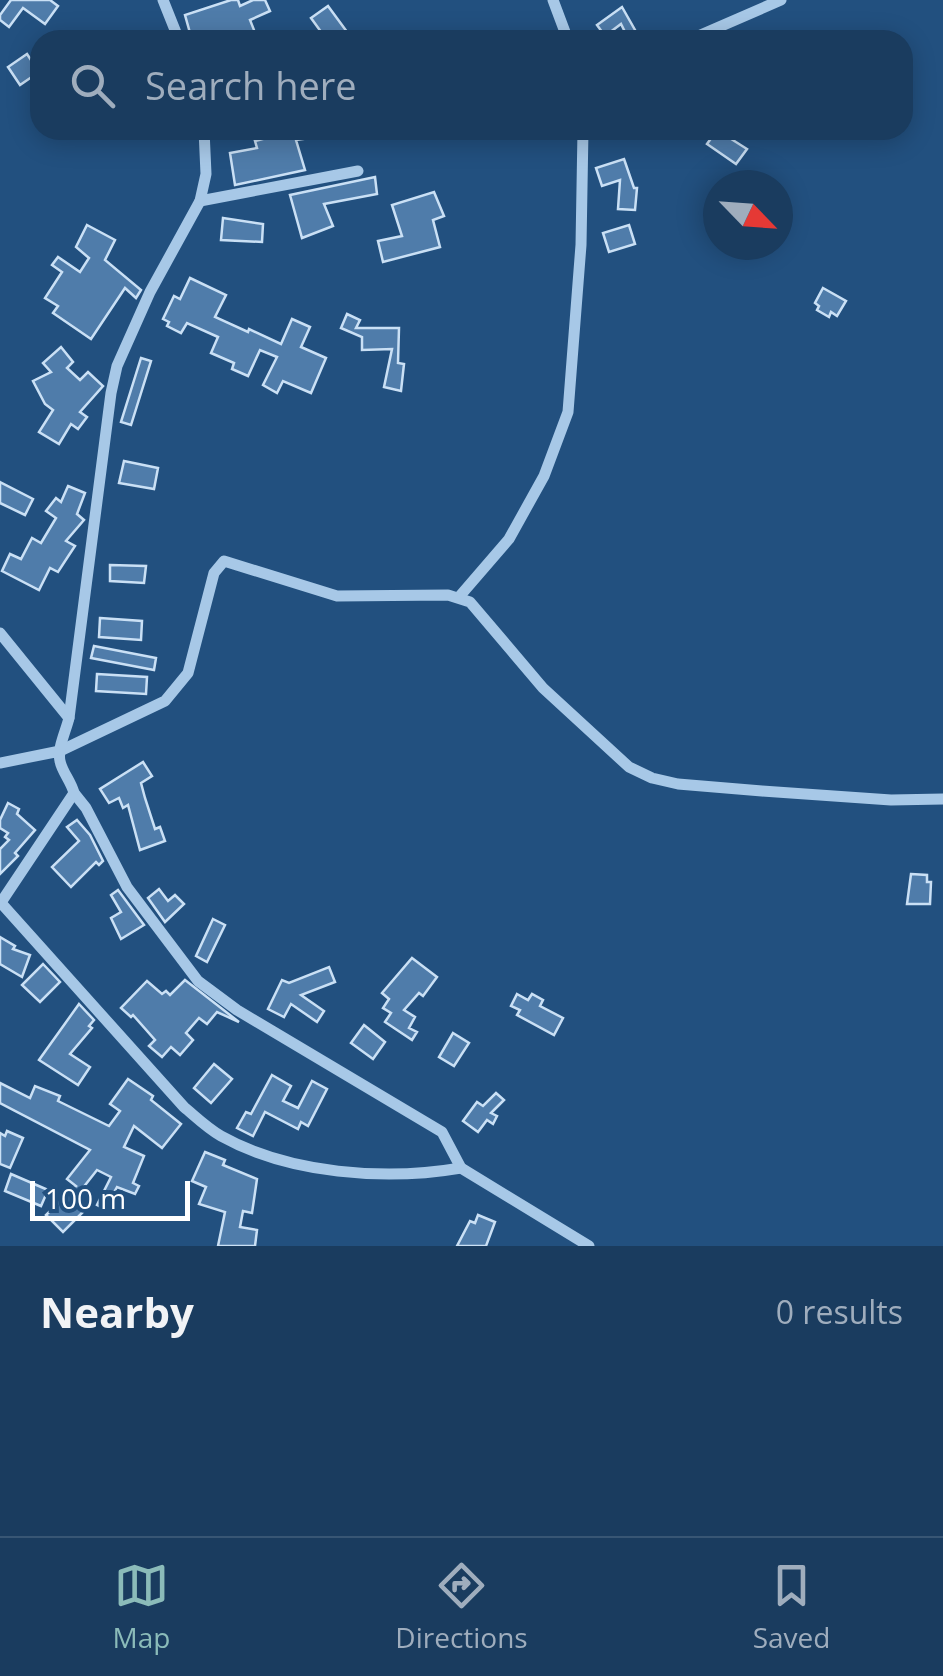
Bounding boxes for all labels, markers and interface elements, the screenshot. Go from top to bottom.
search box [30,30,913,140]
icon: search [65,58,120,113]
text: Search here [145,59,357,111]
north arrow [703,170,793,260]
scale bar [30,1176,190,1220]
text: 100 m [45,1179,126,1217]
text: Nearby [40,1283,194,1340]
text: 0 results [776,1290,903,1333]
tab: Map [112,1558,170,1656]
tab: Directions [395,1558,528,1656]
tab: Saved [753,1558,830,1656]

